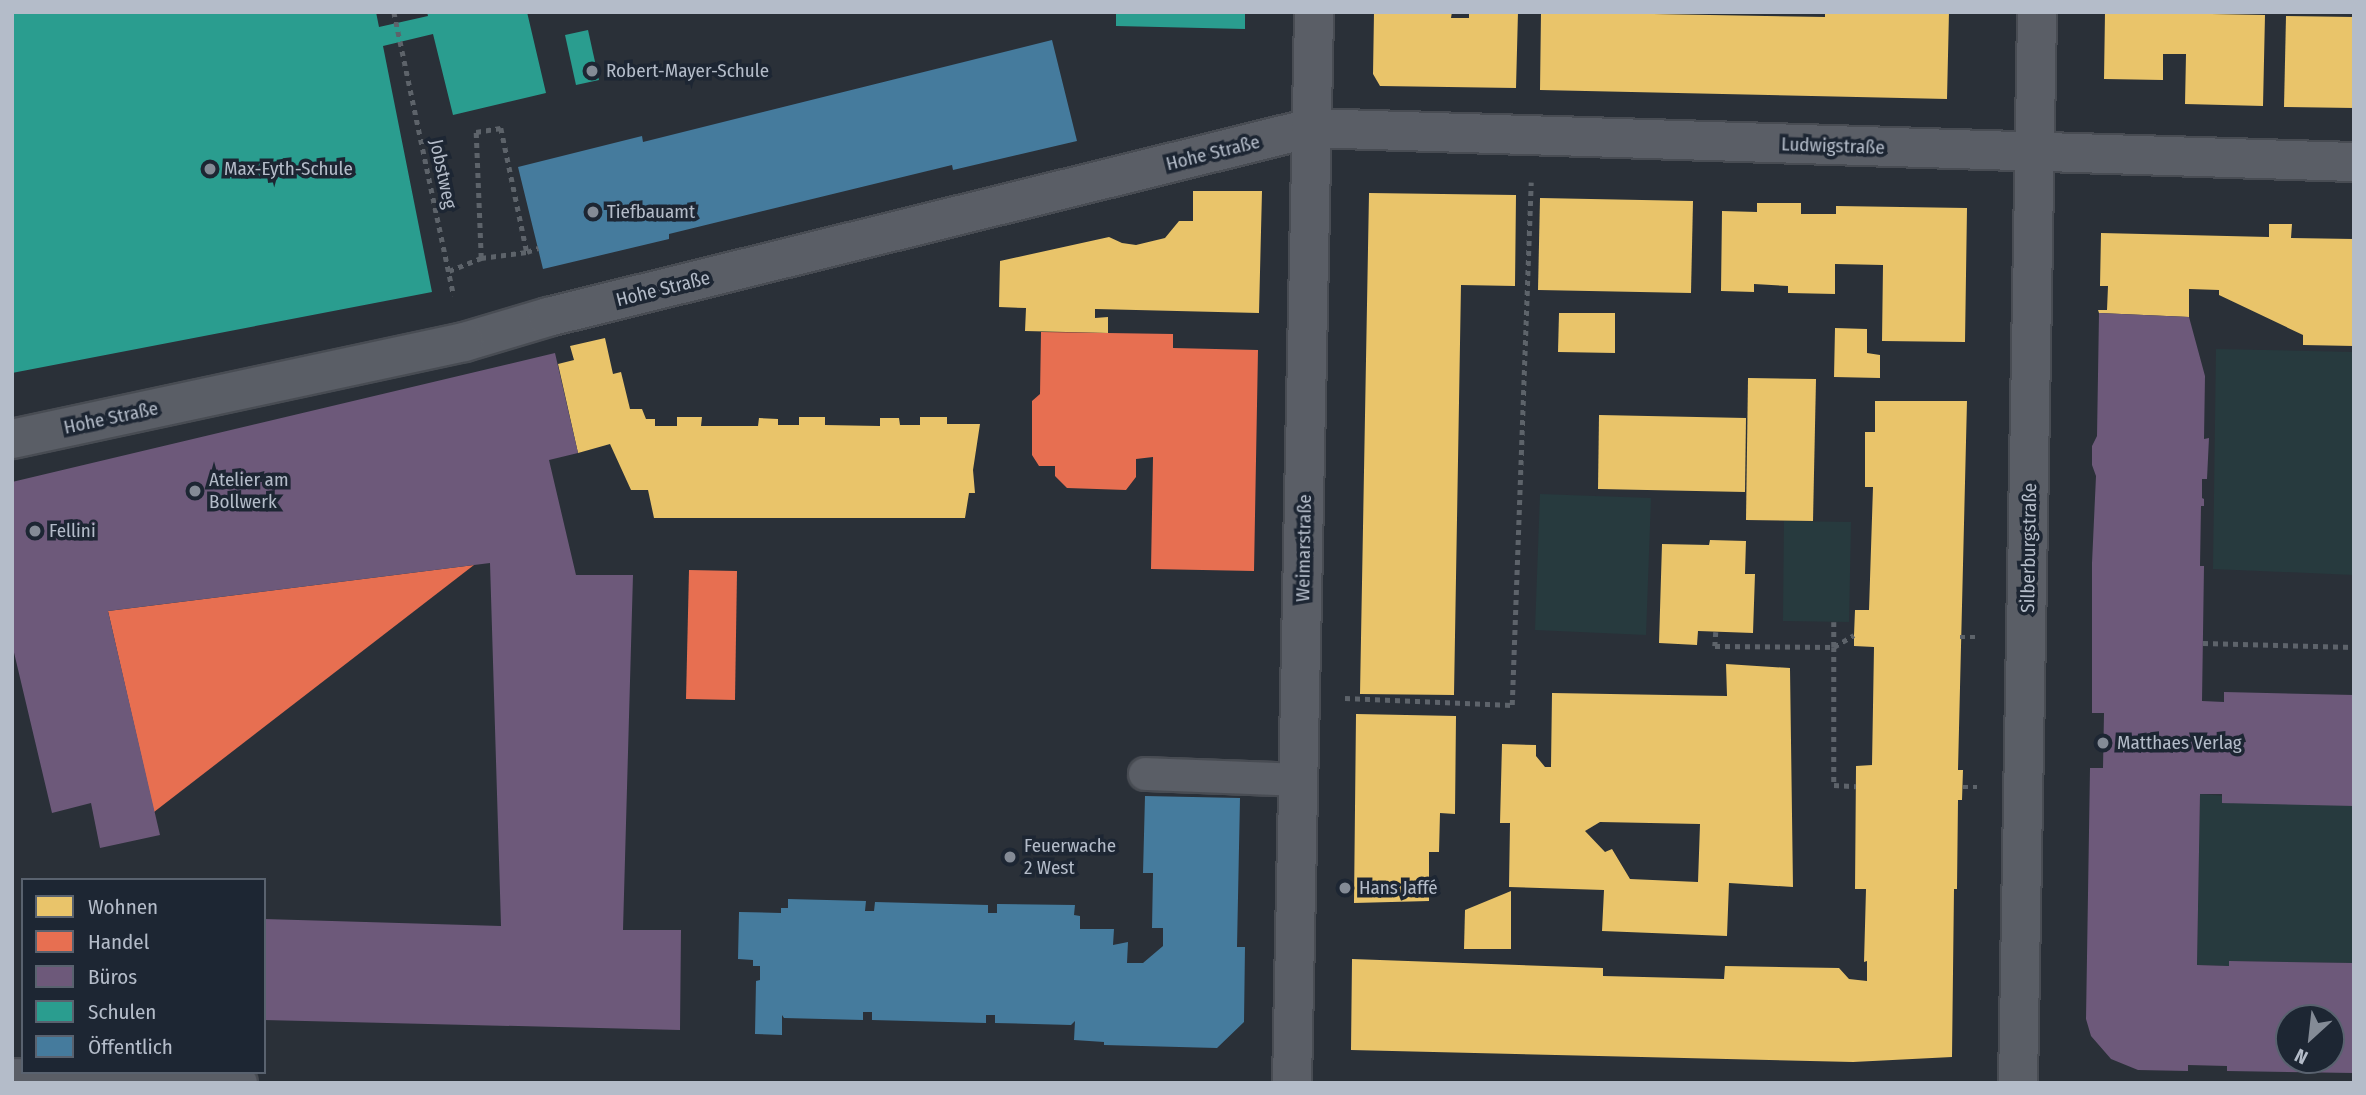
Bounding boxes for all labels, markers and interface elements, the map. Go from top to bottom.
place label: Robert-Mayer-Schule [606,60,769,82]
marker: Robert-Mayer-Schule [584,63,600,79]
street label: Hohe Straße [1164,130,1262,176]
street label: Ludwigstraße [1781,133,1885,159]
street label: Jobstweg [425,137,461,211]
place label: Max-Eyth-Schule [224,158,353,180]
marker: Max-Eyth-Schule [202,161,218,177]
place label: Tiefbauamt [607,201,695,223]
marker: Tiefbauamt [585,204,601,220]
street label: Hohe Straße [614,266,712,312]
street label: Hohe Straße [62,397,160,439]
place label: Atelier am Bollwerk [209,469,289,513]
marker: Atelier am Bollwerk [187,483,203,499]
street label: Silberburgstraße [2016,483,2042,613]
street label: Weimarstraße [1292,494,1316,602]
place label: Fellini [49,520,96,542]
marker: Fellini [27,523,43,539]
place label: Matthaes Verlag [2117,732,2242,754]
marker: Matthaes Verlag [2095,735,2111,751]
place label: Feuerwache 2 West [1024,835,1116,879]
marker: Feuerwache 2 West [1002,849,1018,865]
place label: Hans Jaffé [1359,877,1438,899]
legend [21,878,266,1074]
marker: Hans Jaffé [1337,880,1353,896]
text: Wohnen [88,894,158,920]
text: Handel [88,929,149,955]
text: Büros [88,964,137,990]
text: Schulen [88,999,156,1025]
north arrow [2275,1004,2345,1074]
text: Öffentlich [88,1034,173,1060]
text: N [2291,1044,2311,1069]

